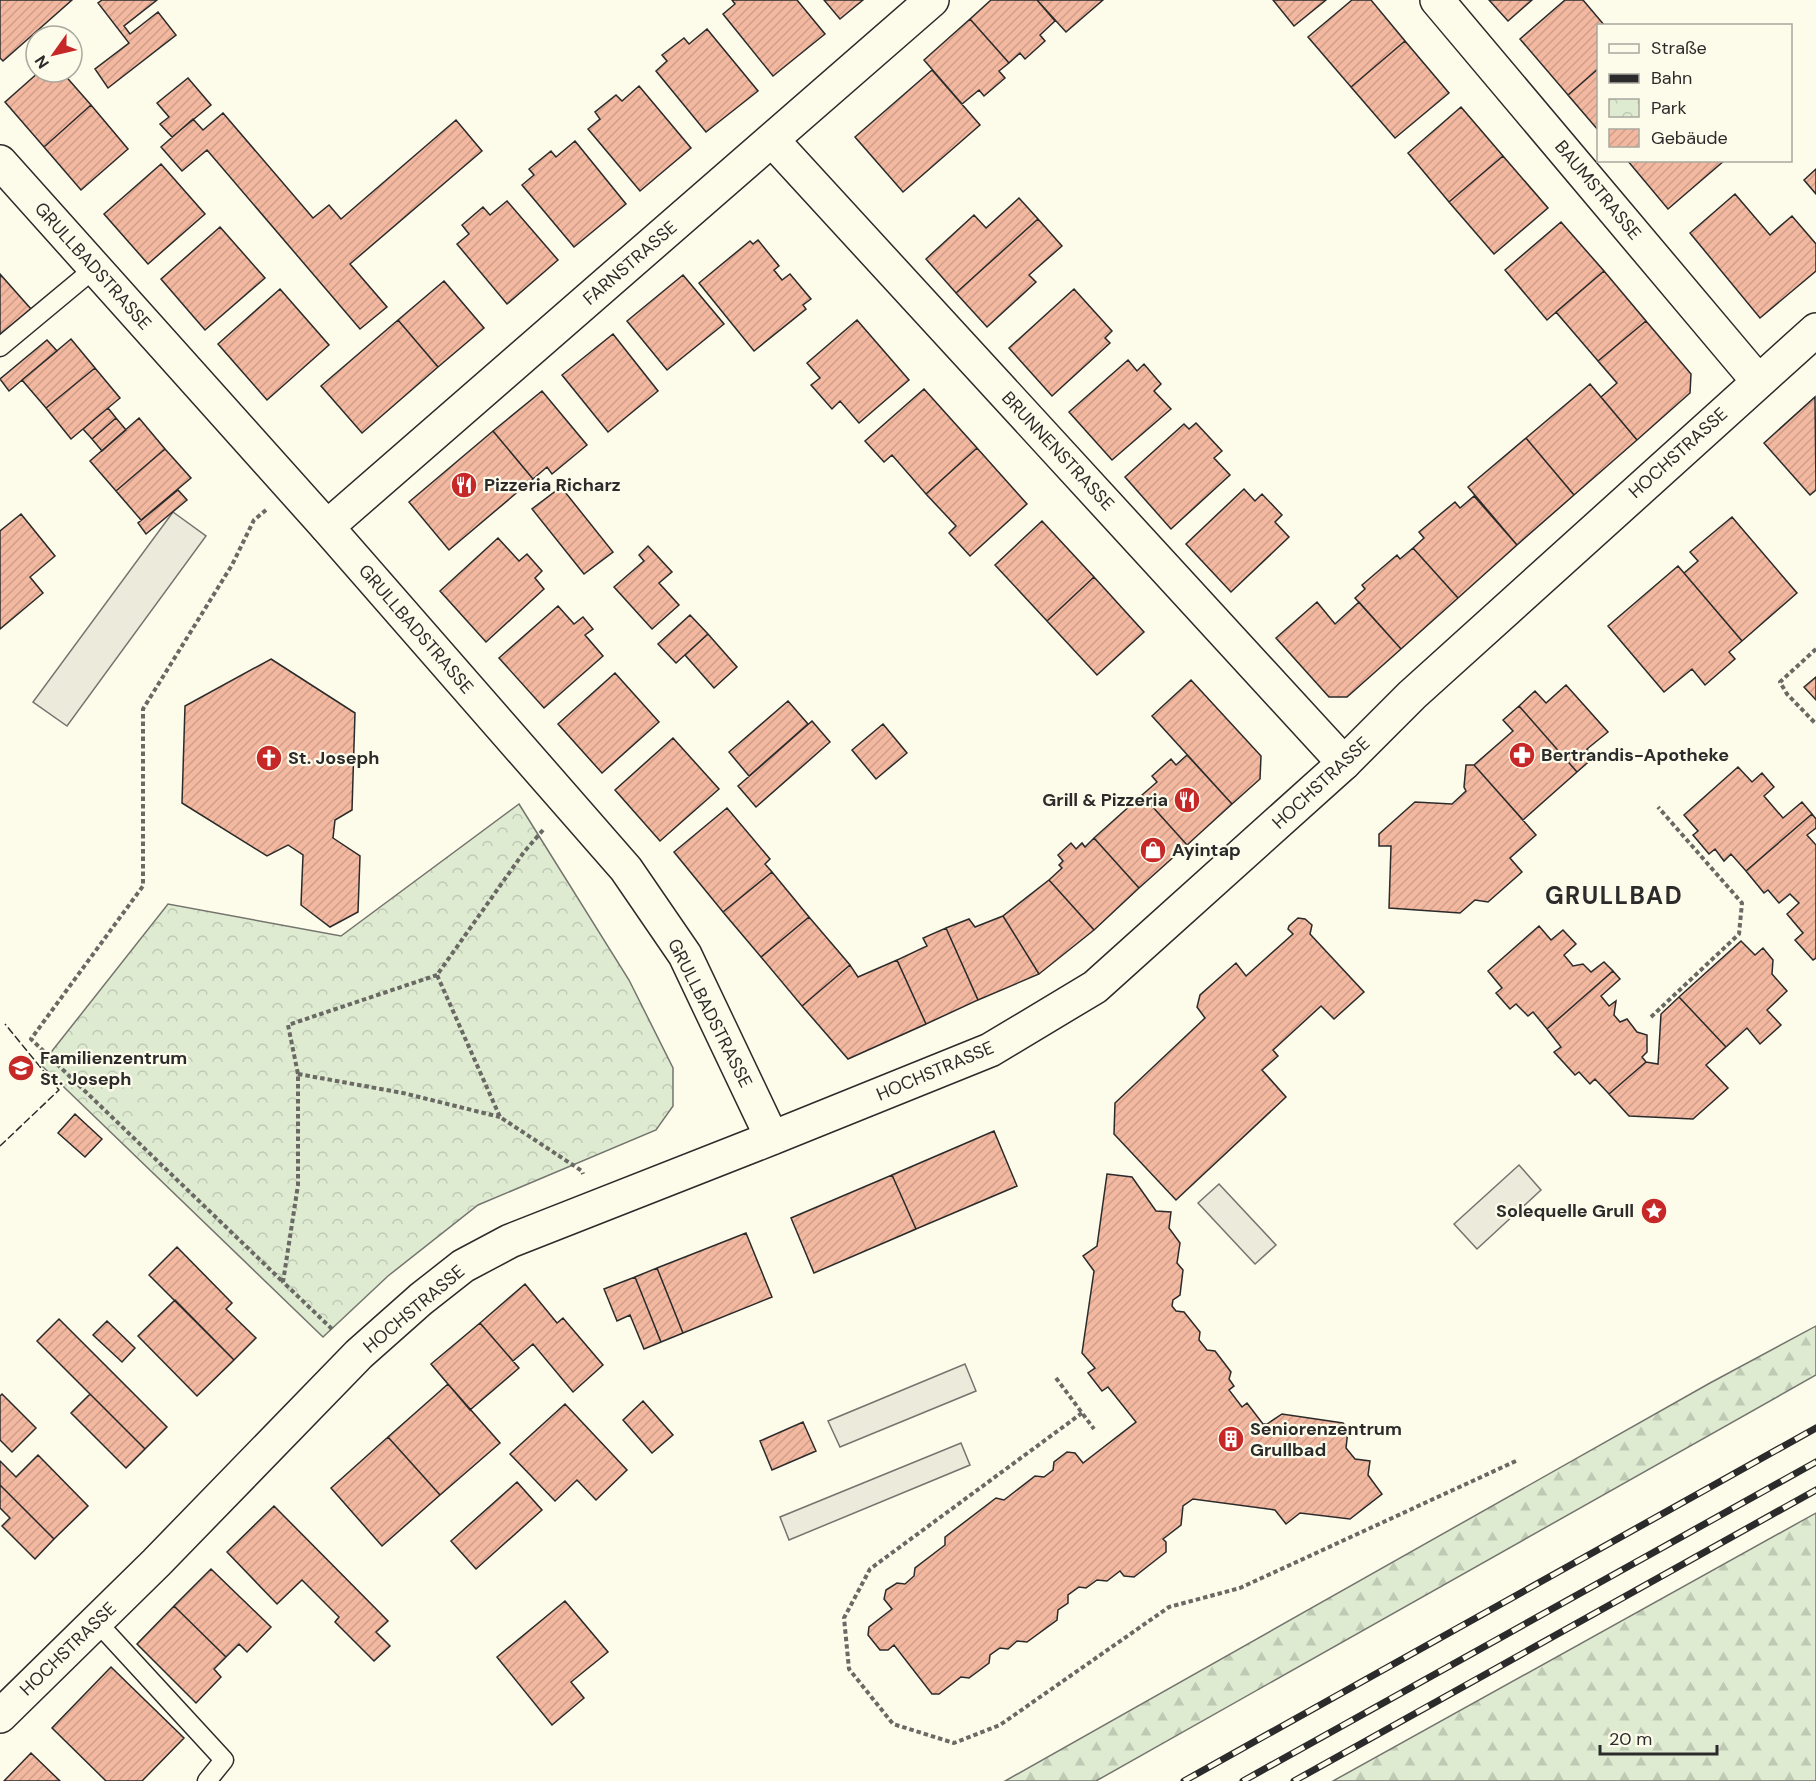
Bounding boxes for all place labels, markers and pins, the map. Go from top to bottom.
restaurant icon: Pizzeria Richarz [449,470,479,500]
place label: Pizzeria Richarz [484,473,621,497]
pharmacy icon: Bertrandis-Apotheke [1507,740,1537,770]
church icon: St. Joseph [254,743,284,773]
place label: Bertrandis-Apotheke [1541,743,1729,767]
place label: St. Joseph [288,746,379,770]
restaurant icon: Grill & Pizzeria [1172,785,1202,815]
place label: Grill & Pizzeria [1042,788,1168,812]
shop icon: Ayintap [1138,835,1168,865]
place label: Ayintap [1172,838,1241,862]
place label: Familienzentrum St. Joseph [40,1046,187,1091]
school or university icon: Familienzentrum St. Joseph [6,1053,36,1083]
place icon: Solequelle Grull [1639,1196,1669,1226]
place label: Solequelle Grull [1496,1199,1634,1223]
place label: Seniorenzentrum Grullbad [1250,1417,1402,1462]
building icon: Seniorenzentrum Grullbad [1216,1424,1246,1454]

